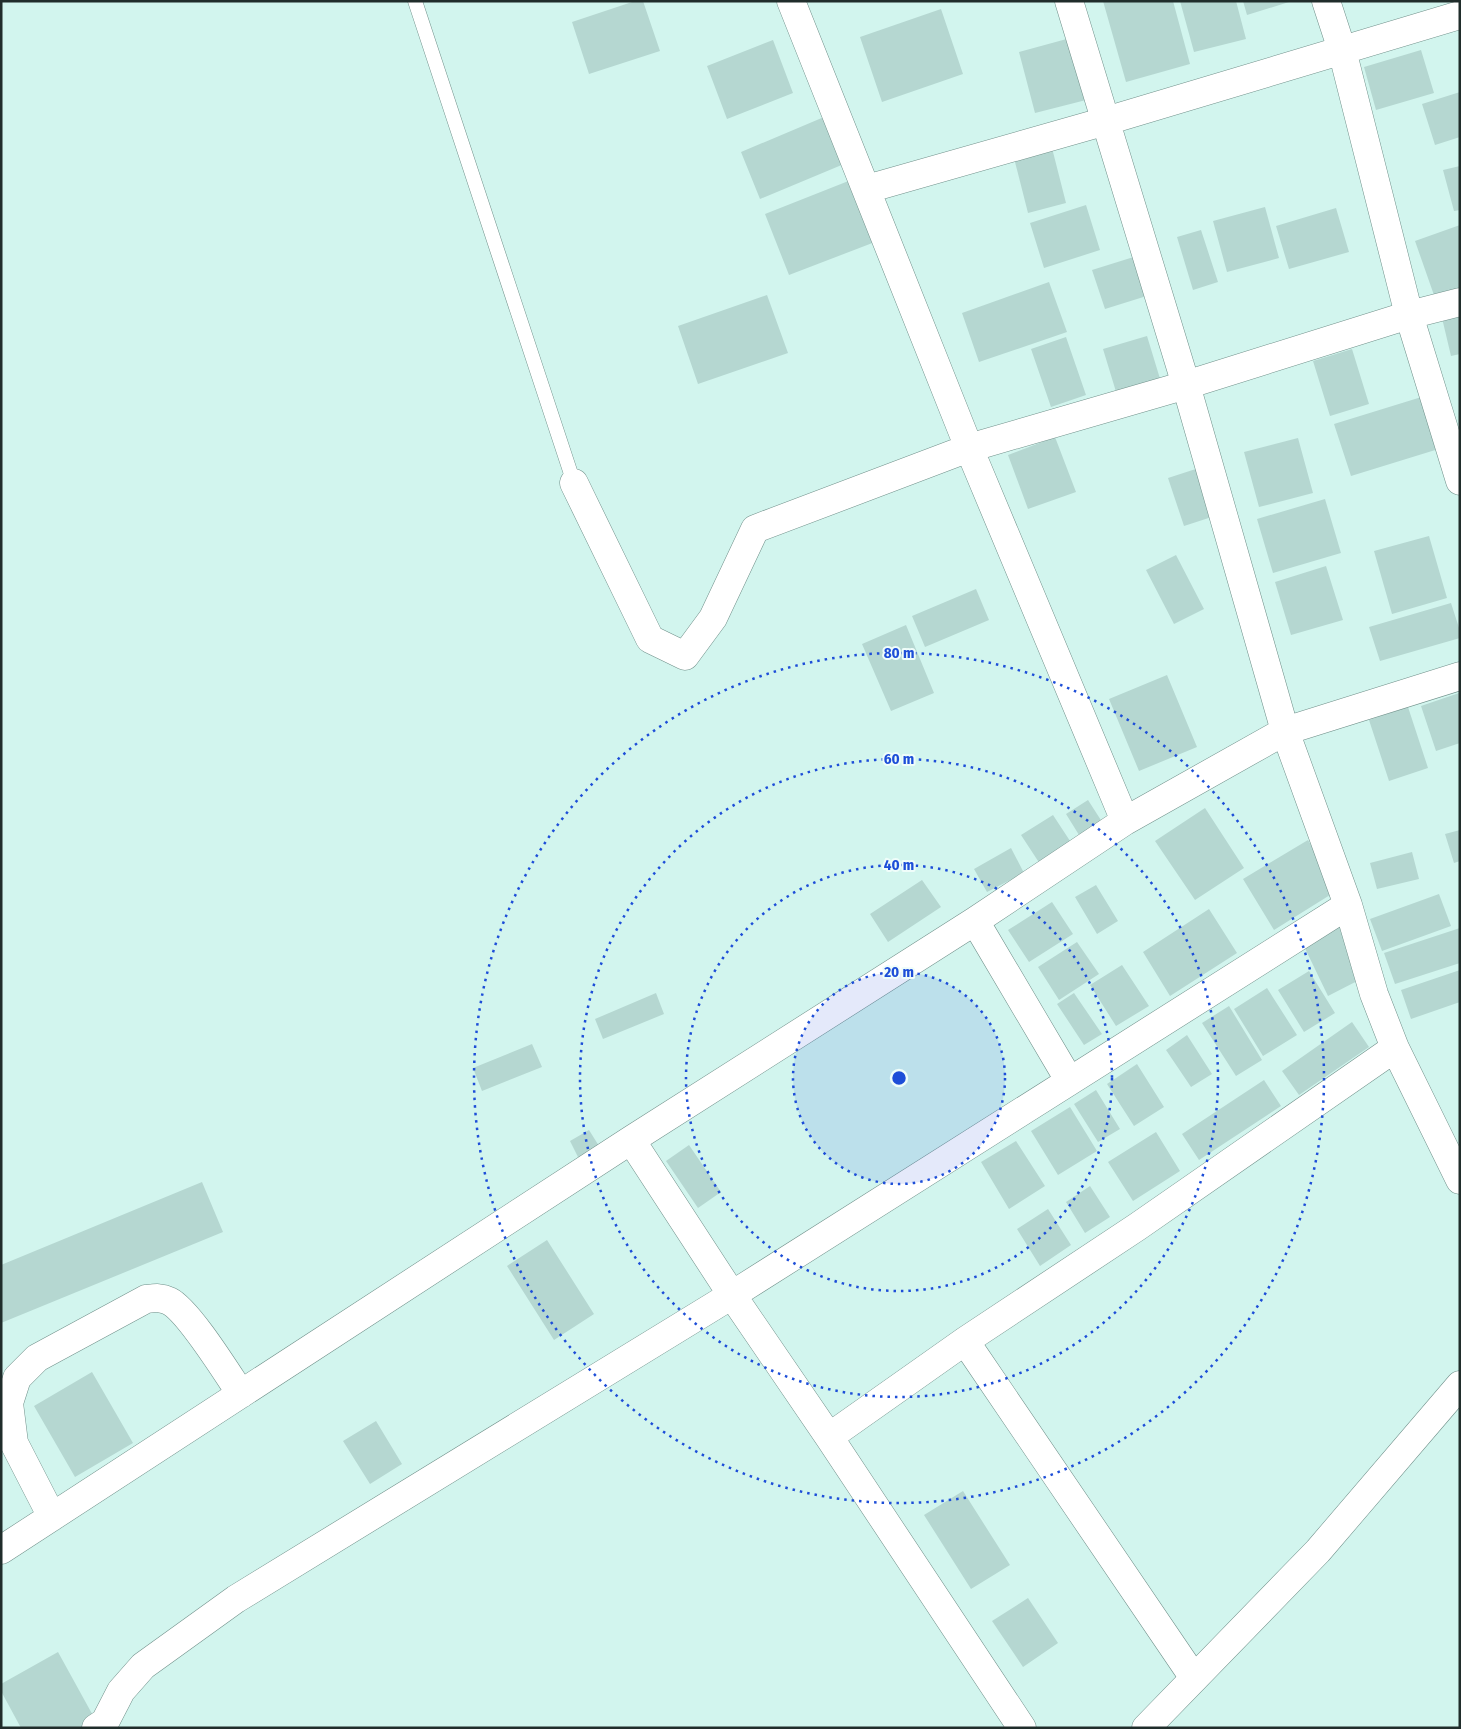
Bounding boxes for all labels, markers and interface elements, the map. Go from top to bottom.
text: 80 m [884,644,914,662]
text: 60 m [884,750,914,768]
text: 40 m [884,856,914,874]
text: 20 m [883,963,914,981]
centre of rings [890,1069,908,1087]

